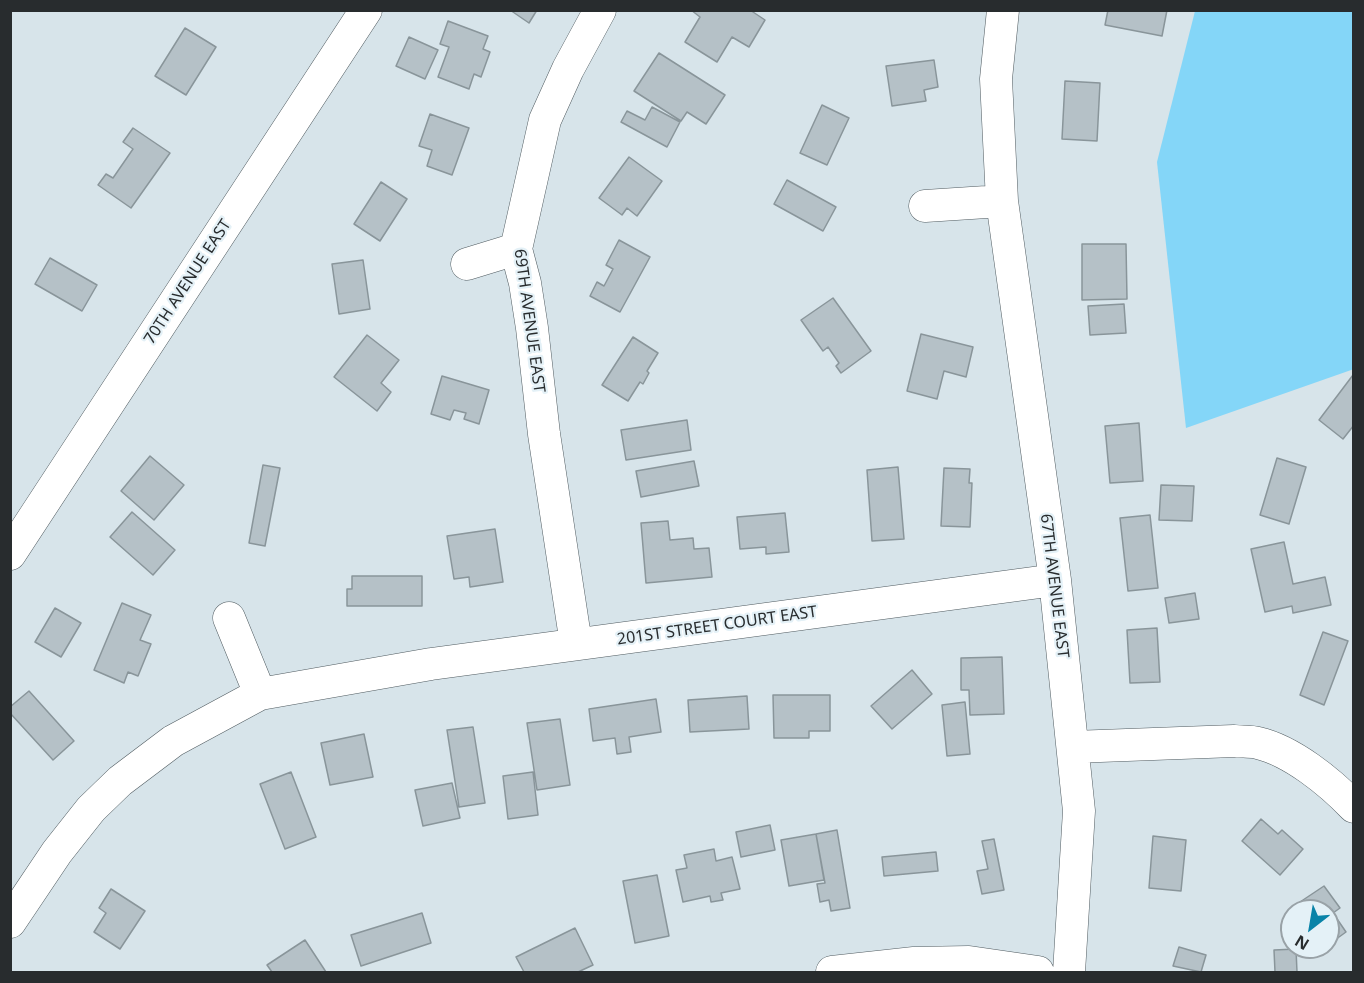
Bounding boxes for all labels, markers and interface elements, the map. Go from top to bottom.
street label: 70TH AVENUE EAST [140,216,236,348]
street label: 69TH AVENUE EAST [509,248,549,394]
street label: 67TH AVENUE EAST [1036,513,1072,659]
street label: 201ST STREET COURT EAST [616,602,818,650]
north arrow [1280,899,1340,959]
text: N [1291,930,1313,955]

